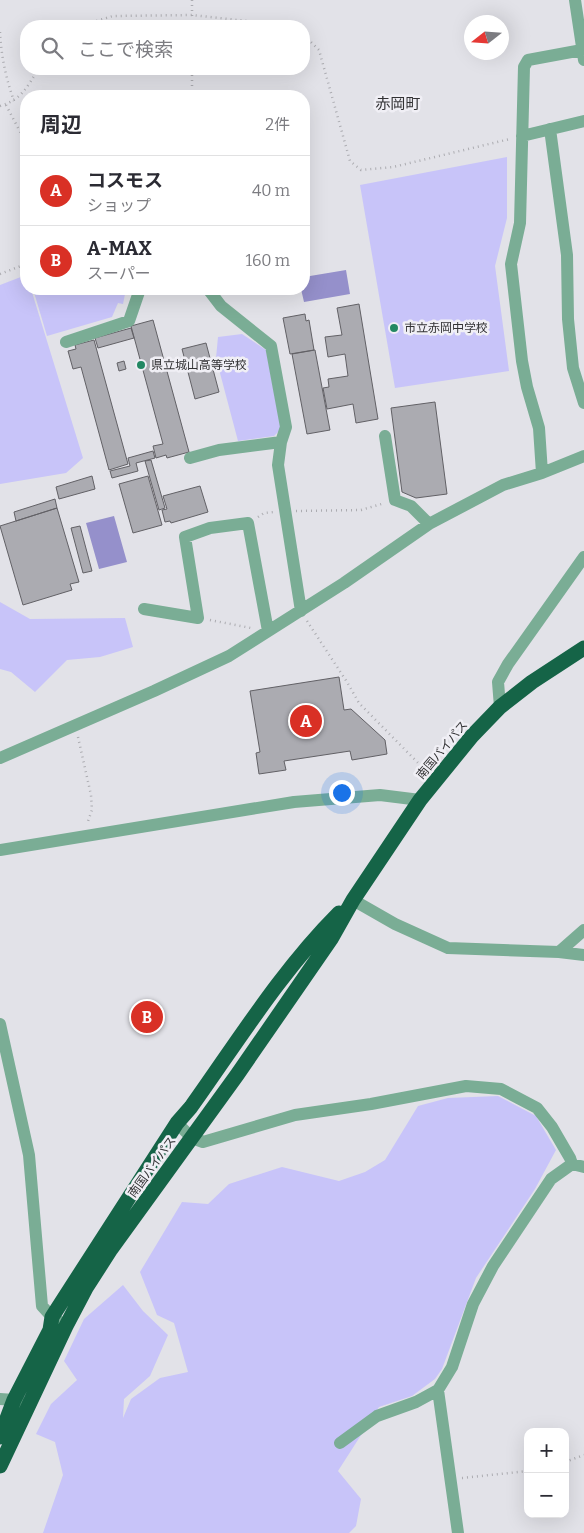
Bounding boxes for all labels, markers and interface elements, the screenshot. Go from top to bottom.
north arrow [464,15,509,60]
search box [20,20,310,75]
icon: search [38,34,66,62]
text: ここで検索 [78,38,173,61]
district label: 赤岡町 [375,95,421,113]
text: 周辺 [40,112,82,138]
text: 2件 [265,115,290,134]
text: コスモス [87,169,163,192]
text: A [50,181,62,200]
text: 40 m [252,181,290,200]
text: ショップ [87,196,151,215]
text: A-MAX [87,237,152,260]
text: B [51,251,61,270]
text: 160 m [245,251,290,270]
text: スーパー [87,264,151,283]
place label: 市立赤岡中学校 [404,321,488,335]
marker: 市立赤岡中学校 [388,322,400,334]
place label: 県立城山高等学校 [151,358,247,372]
marker: 県立城山高等学校 [135,359,147,371]
pin: A [290,702,322,740]
street label: 南国バイパス [414,718,470,782]
your location [329,780,355,806]
pin: B [131,998,163,1036]
street label: 南国バイパス [125,1134,179,1200]
map controls [524,1428,569,1518]
button: + [524,1428,569,1473]
button: − [524,1473,569,1518]

